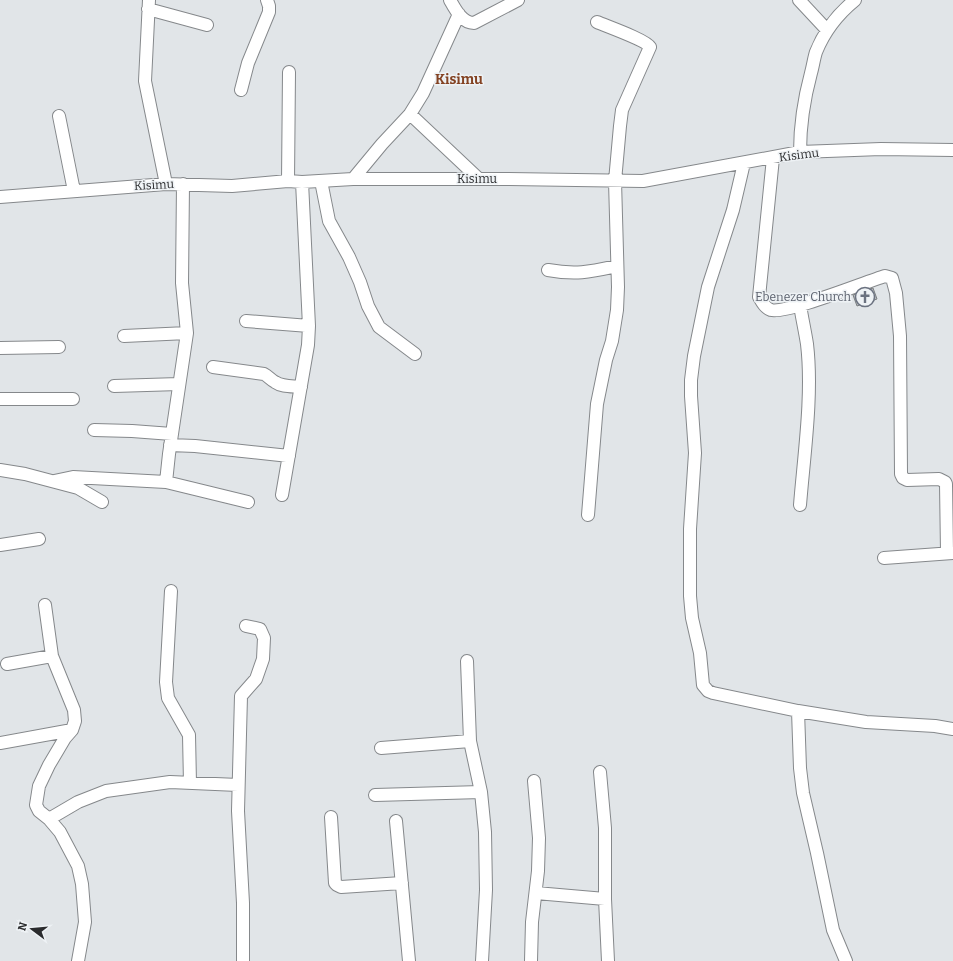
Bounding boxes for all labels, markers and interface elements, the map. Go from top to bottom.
district label: Kisimu [435,71,483,88]
street label: Kisimu [778,146,820,164]
street label: Kisimu [457,172,498,186]
street label: Kisimu [134,177,175,193]
church icon: Ebenezer Church [854,286,876,308]
place label: Ebenezer Church [755,290,852,304]
north arrow [12,909,52,949]
text: N [15,920,30,932]

